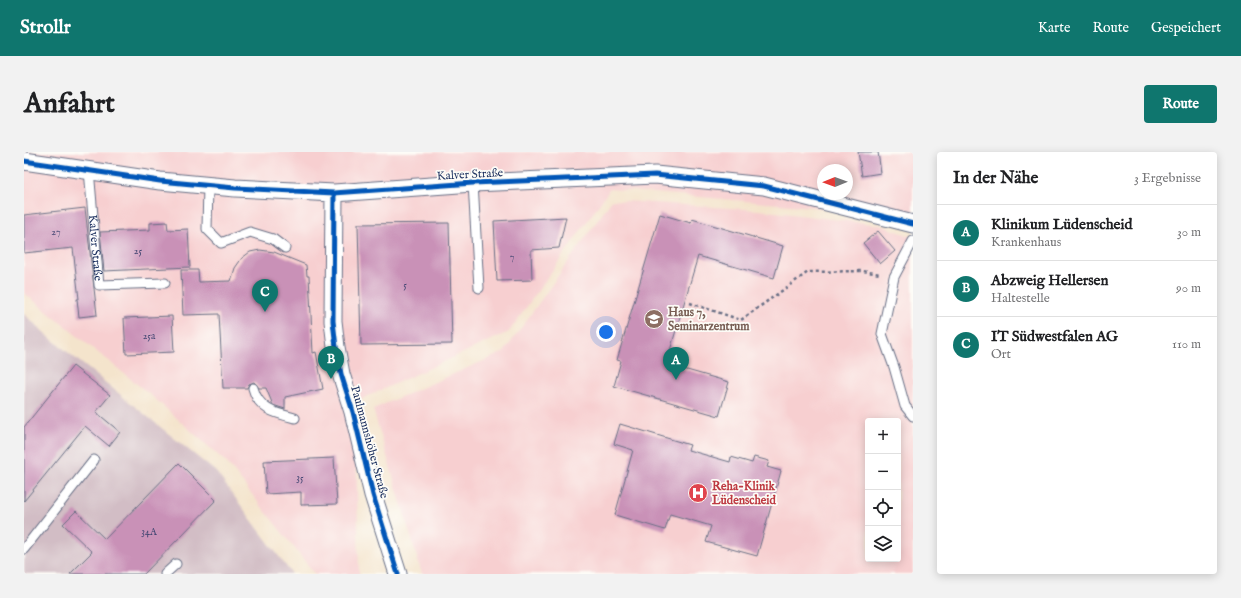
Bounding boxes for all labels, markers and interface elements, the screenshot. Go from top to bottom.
text: Strollr [20,16,71,40]
text: Karte [1038,19,1070,37]
text: Route [1092,19,1129,37]
text: Gespeichert [1151,19,1221,37]
button: Route [1144,85,1217,123]
text: Anfahrt [24,87,115,122]
north arrow [817,164,853,200]
street label: Kalver Straße [436,165,504,184]
text: In der Nähe [953,168,1038,189]
text: 3 Ergebnisse [1134,170,1201,187]
street label: Kalver Straße [85,214,106,282]
text: Klinikum Lüdenscheid [991,215,1132,234]
text: A [962,224,970,241]
text: 30 m [1177,224,1201,241]
house number: 27 [51,226,61,239]
text: Krankenhaus [991,234,1061,251]
house number: 25 [134,245,143,258]
house number: 7 [510,251,515,264]
text: Abzweig Hellersen [991,271,1108,290]
pin: C [252,279,278,312]
house number: 5 [403,279,407,292]
text: B [962,280,970,297]
text: 90 m [1176,280,1201,297]
text: Haltestelle [991,290,1050,307]
place label: Haus 7, Seminarzentrum [668,305,750,334]
school or university icon: Haus 7, Seminarzentrum [643,308,665,330]
your location [596,322,616,342]
text: IT Südwestfalen AG [991,327,1118,346]
house number: 25a [143,330,156,343]
text: C [961,336,971,353]
text: 110 m [1172,336,1201,353]
pin: B [318,346,344,379]
text: Ort [991,346,1011,363]
pin: A [663,347,689,380]
street label: Paulmannshöher Straße [347,384,392,501]
map controls [865,418,901,562]
button: + [865,418,901,454]
button: − [865,454,901,490]
house number: 35 [296,472,304,485]
place label: Reha-Klinik Lüdenscheid [711,479,776,508]
hospital icon: Reha-Klinik Lüdenscheid [687,482,709,504]
button: locate [865,490,901,526]
house number: 34A [141,526,157,539]
button: layers [865,526,901,562]

